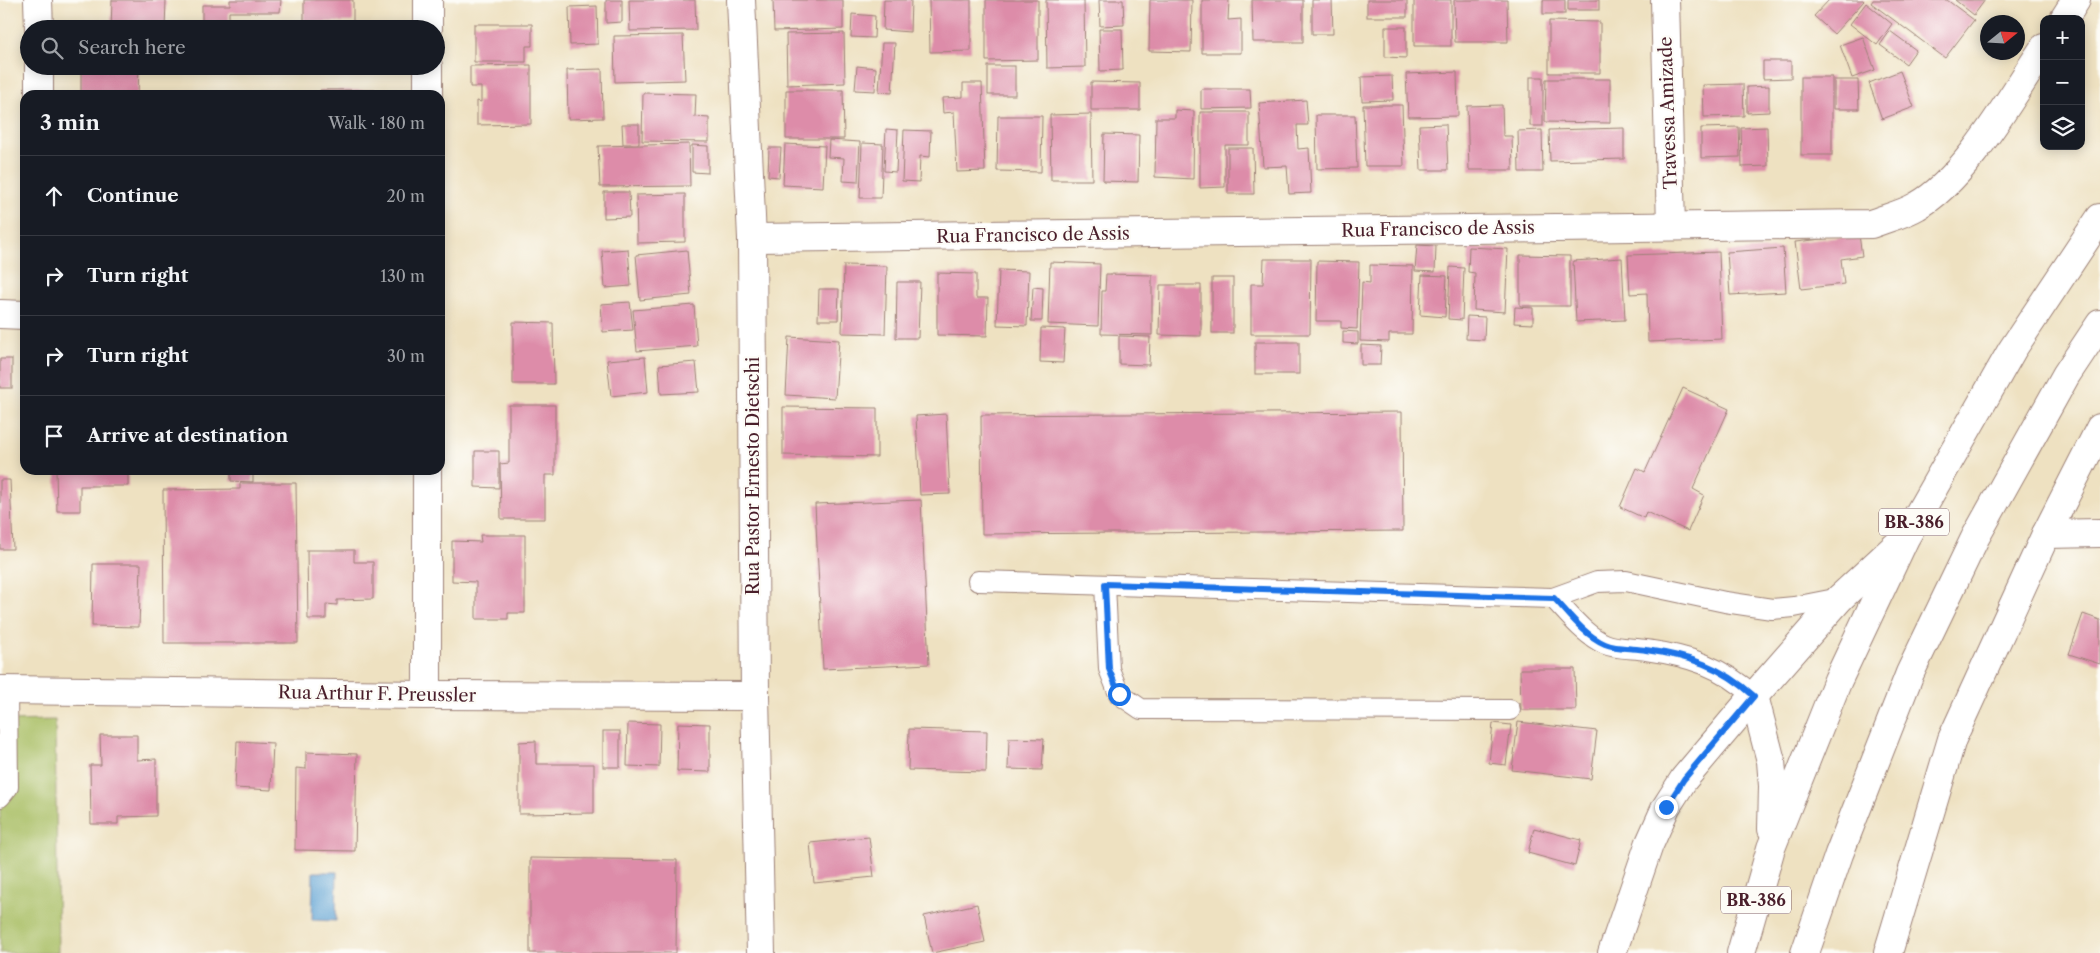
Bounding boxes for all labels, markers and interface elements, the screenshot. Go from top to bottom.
north arrow [1980,15,2025,60]
map controls [2040,15,2085,150]
button: + [2040,15,2085,60]
search box [20,20,445,75]
icon: search [38,34,66,62]
text: Search here [78,36,186,59]
street label: Travessa Amizade [1654,36,1682,190]
button: − [2040,60,2085,105]
button: layers [2040,105,2085,150]
text: 3 min [40,110,100,135]
text: Walk · 180 m [328,113,425,133]
icon: ahead [40,182,68,210]
text: Continue [87,184,179,207]
text: 20 m [386,186,425,206]
street label: Rua Francisco de Assis [1341,216,1535,242]
street label: Rua Francisco de Assis [936,222,1130,248]
icon: right [40,262,68,290]
text: Turn right [87,264,188,287]
text: 130 m [380,266,425,286]
icon: right [40,342,68,370]
text: Turn right [87,344,188,367]
text: 30 m [387,346,425,366]
street label: Rua Pastor Ernesto Dietschi [742,356,764,595]
icon: arrive [40,422,68,450]
text: Arrive at destination [87,424,288,447]
road number: BR-386 [1879,508,1949,536]
street label: Rua Arthur F. Preussler [278,681,477,707]
route start [1108,683,1131,706]
route end [1655,796,1678,819]
road number: BR-386 [1721,886,1791,914]

